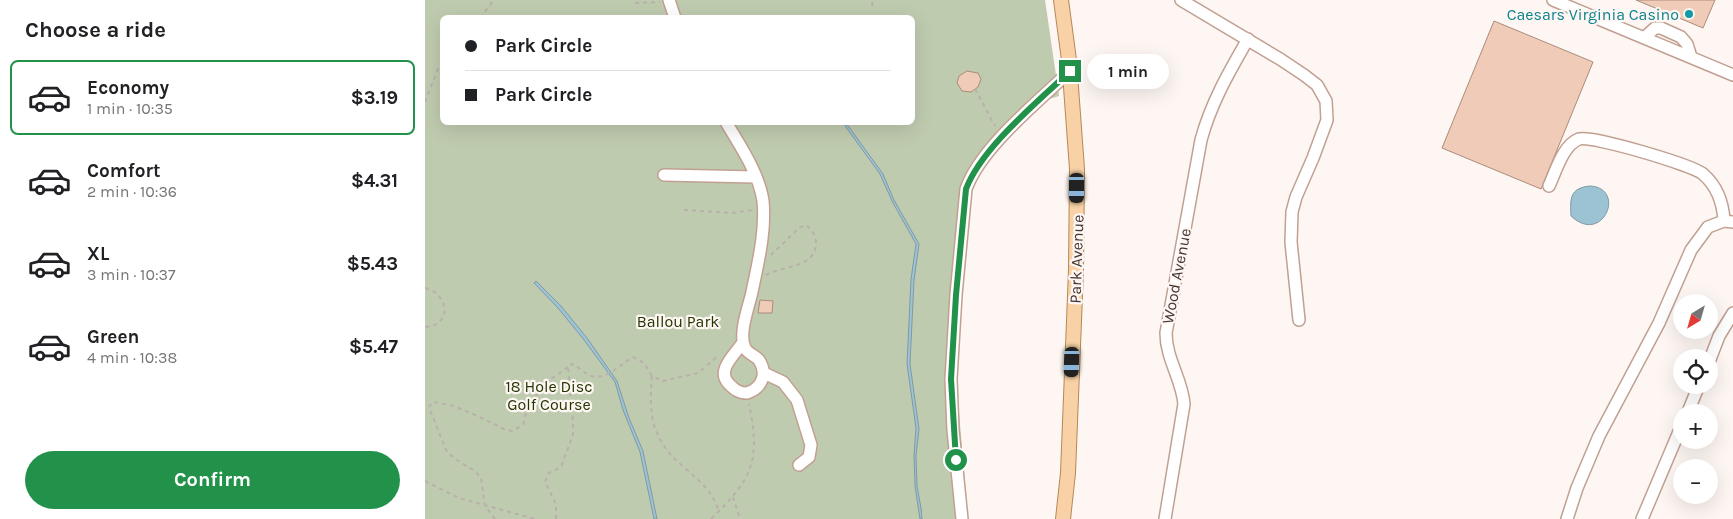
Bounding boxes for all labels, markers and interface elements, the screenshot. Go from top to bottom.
place label: Caesars Virginia Casino [1507,5,1679,24]
marker: Caesars Virginia Casino [1683,8,1695,20]
text: Choose a ride [25,17,166,43]
text: Park Circle [495,35,592,57]
callout: 1 min [1087,54,1170,88]
route end [1059,60,1081,82]
text: 1 min [1108,62,1148,81]
icon: car [27,75,72,120]
text: Economy [87,77,169,99]
text: Park Circle [495,84,592,106]
text: $3.19 [351,87,398,109]
text: 1 min · 10:35 [87,99,173,118]
icon: car [27,158,72,203]
text: Comfort [87,160,161,182]
text: $4.31 [351,170,398,192]
car [1069,173,1084,203]
text: 2 min · 10:36 [87,182,177,201]
street label: Park Avenue [1065,214,1088,304]
street label: Wood Avenue [1158,227,1195,326]
icon: car [27,241,72,286]
text: XL [87,243,109,265]
text: $5.43 [347,253,398,275]
text: 3 min · 10:37 [87,265,176,284]
north arrow [1673,294,1717,339]
map controls [1673,294,1718,504]
park label: Ballou Park [637,312,719,331]
icon: car [27,324,72,369]
text: Green [87,326,139,348]
text: $5.47 [349,336,398,358]
car [1063,347,1080,377]
text: 4 min · 10:38 [87,348,177,367]
button: locate [1673,349,1718,394]
park label: 18 Hole Disc Golf Course [506,377,592,414]
button: + [1673,404,1718,449]
route start [945,449,967,471]
button: Confirm [25,451,400,509]
button: − [1673,459,1718,504]

